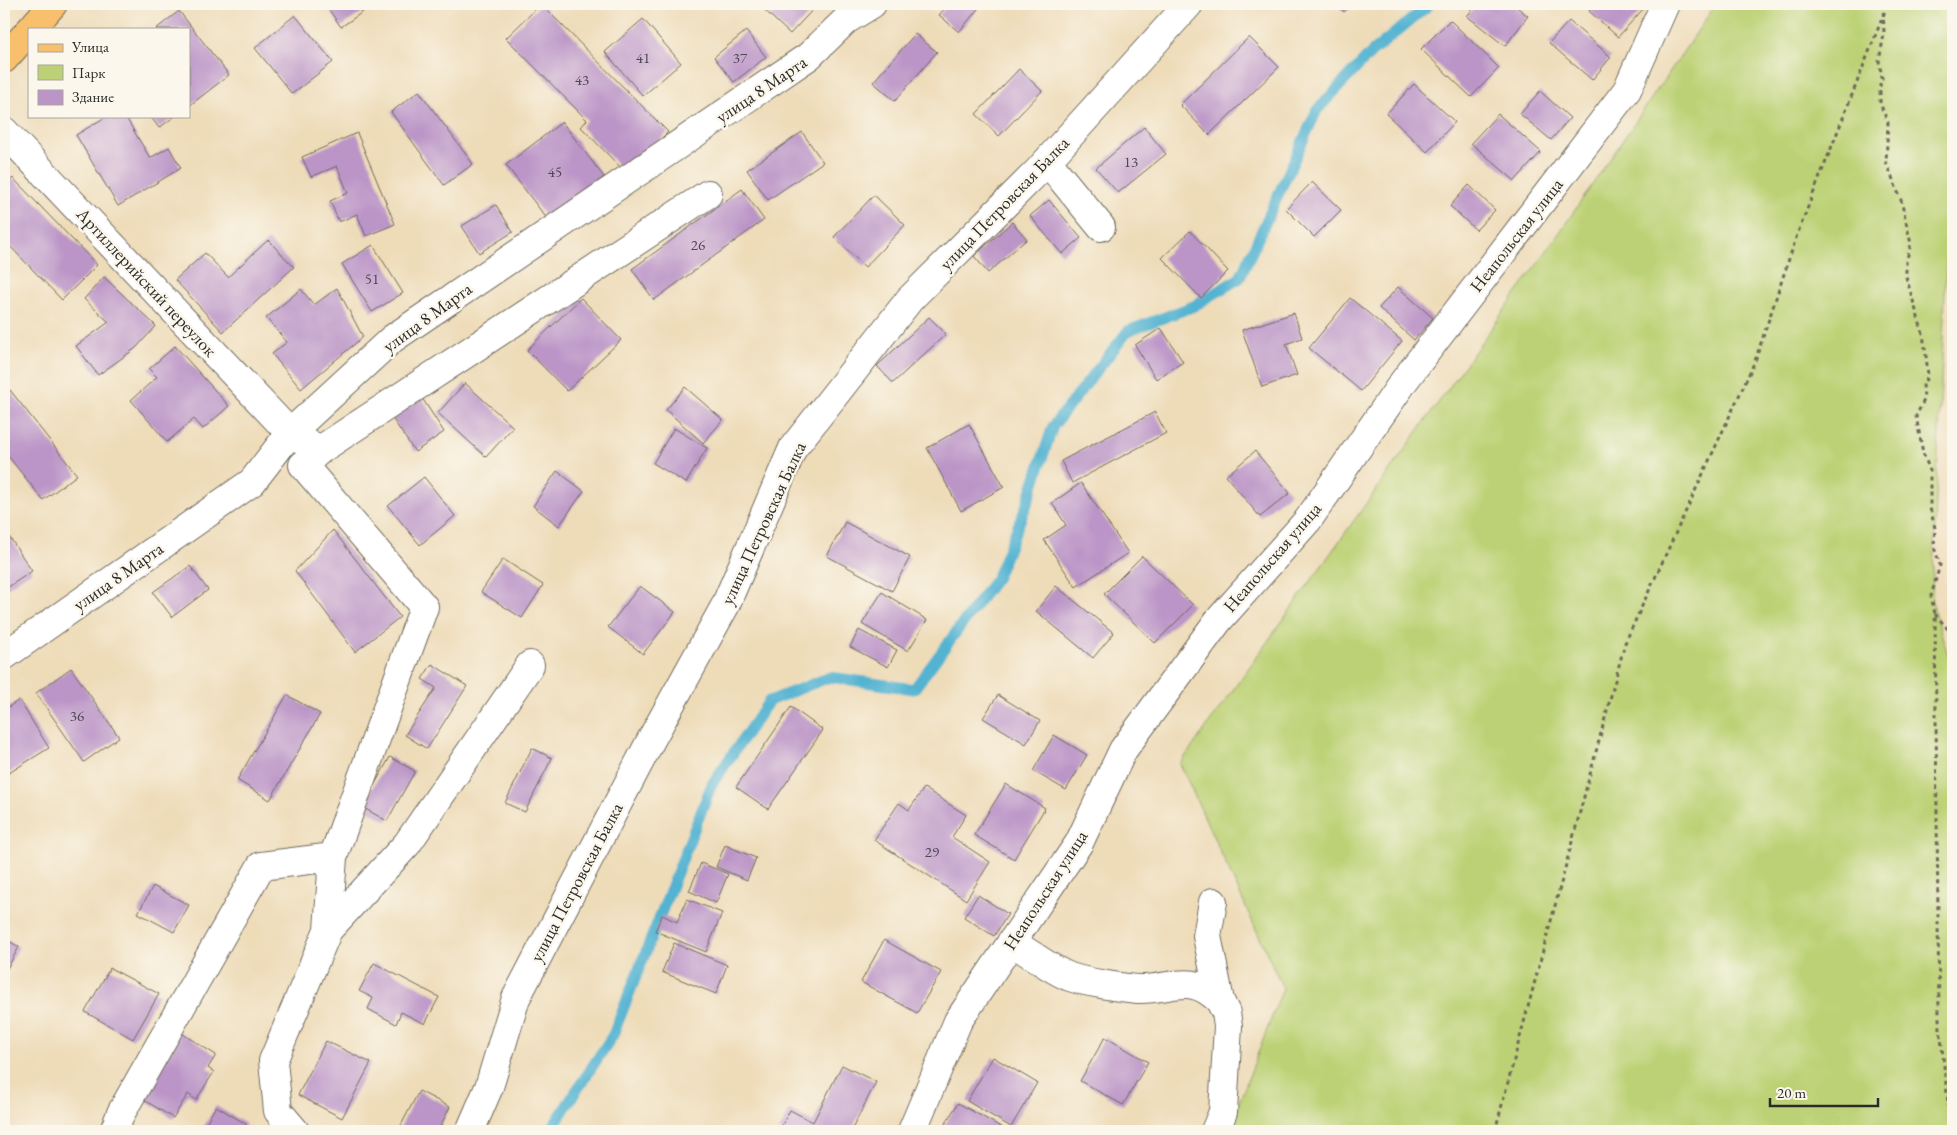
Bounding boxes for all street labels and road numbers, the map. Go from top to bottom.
street label: улица 8 Марта [711,50,812,128]
street label: улица Петровская Балка [934,131,1074,275]
street label: Неапольская улица [1464,173,1568,297]
street label: Артиллерийский переулок [71,202,222,362]
street label: улица 8 Марта [378,276,477,357]
street label: улица Петровская Балка [715,437,811,608]
street label: Неапольская улица [1218,497,1327,617]
street label: улица 8 Марта [68,536,168,615]
street label: улица Петровская Балка [524,798,628,966]
street label: Неапольская улица [998,825,1093,954]

